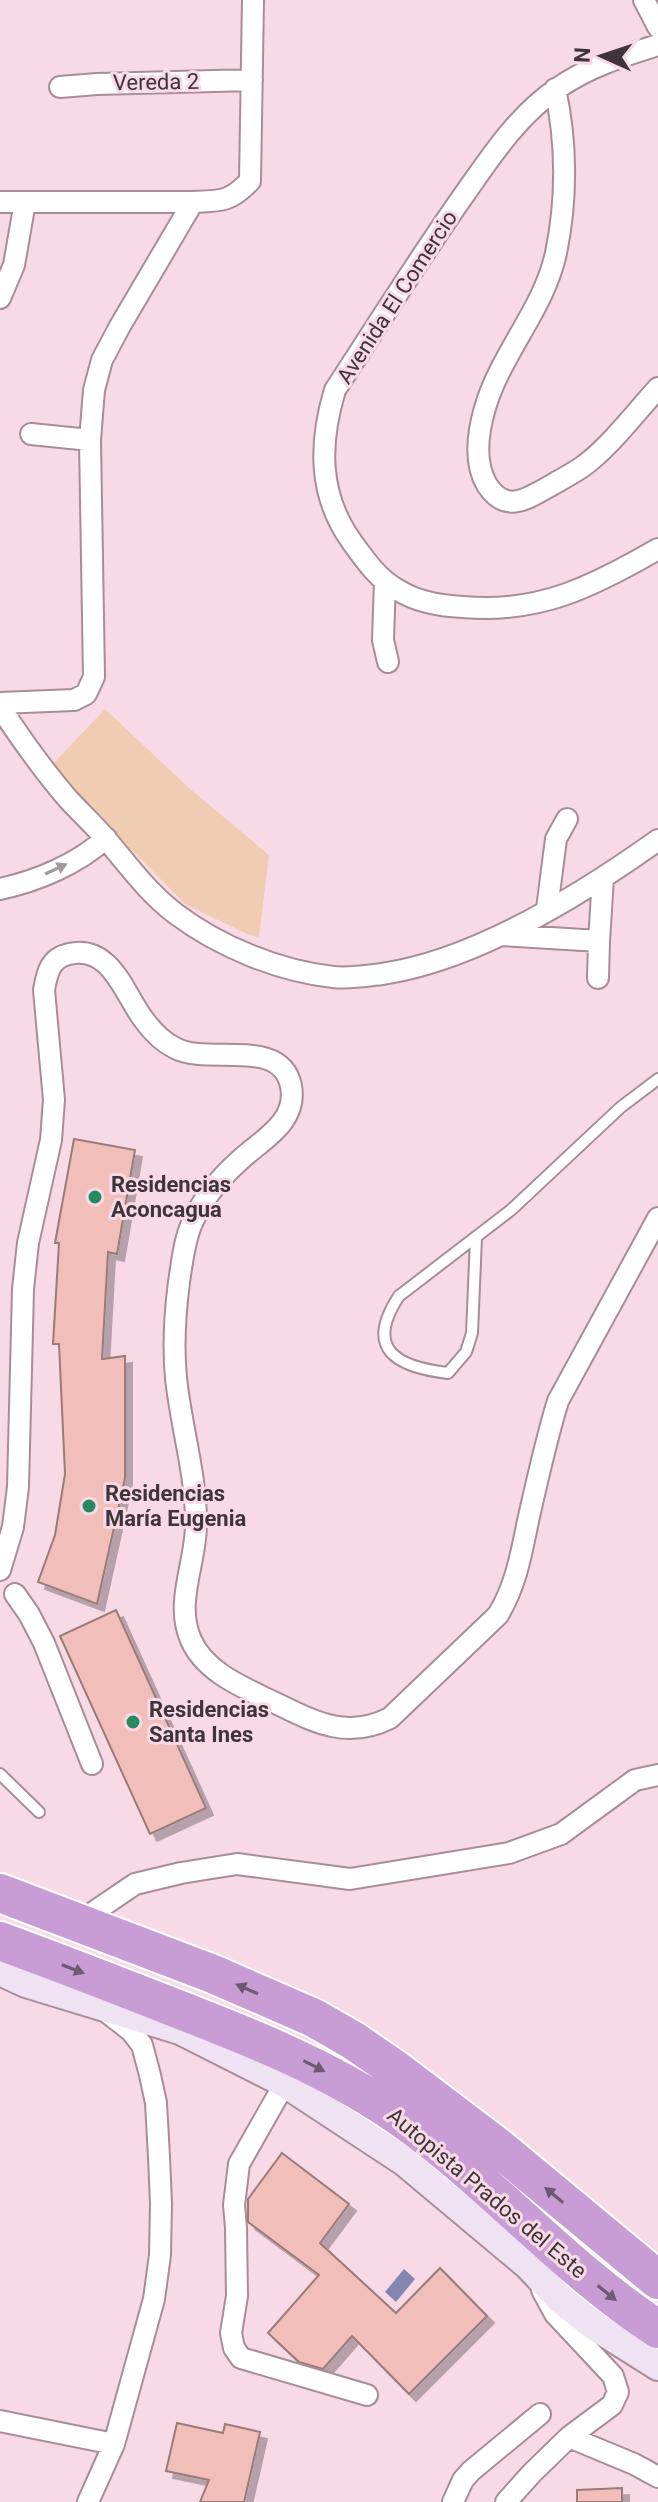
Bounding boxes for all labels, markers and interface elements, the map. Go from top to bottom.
north arrow [562,16,642,96]
text: N [570,47,595,63]
street label: Vereda 2 [113,69,199,95]
street label: Avenida El Comercio [332,206,462,388]
one-way arrow [44,862,67,876]
place label: Residencias Aconcagua [111,1172,231,1222]
marker: Residencias Aconcagua [86,1188,104,1206]
place label: Residencias María Eugenia [105,1481,246,1531]
marker: Residencias María Eugenia [80,1497,98,1515]
place label: Residencias Santa Ines [149,1697,269,1747]
marker: Residencias Santa Ines [124,1713,142,1731]
one-way arrow [61,1963,85,1976]
one-way arrow [235,1982,259,1995]
one-way arrow [302,2060,325,2073]
street label: Autopista Prados del Este [383,2102,591,2284]
one-way arrow [545,2187,565,2204]
one-way arrow [597,2284,617,2301]

